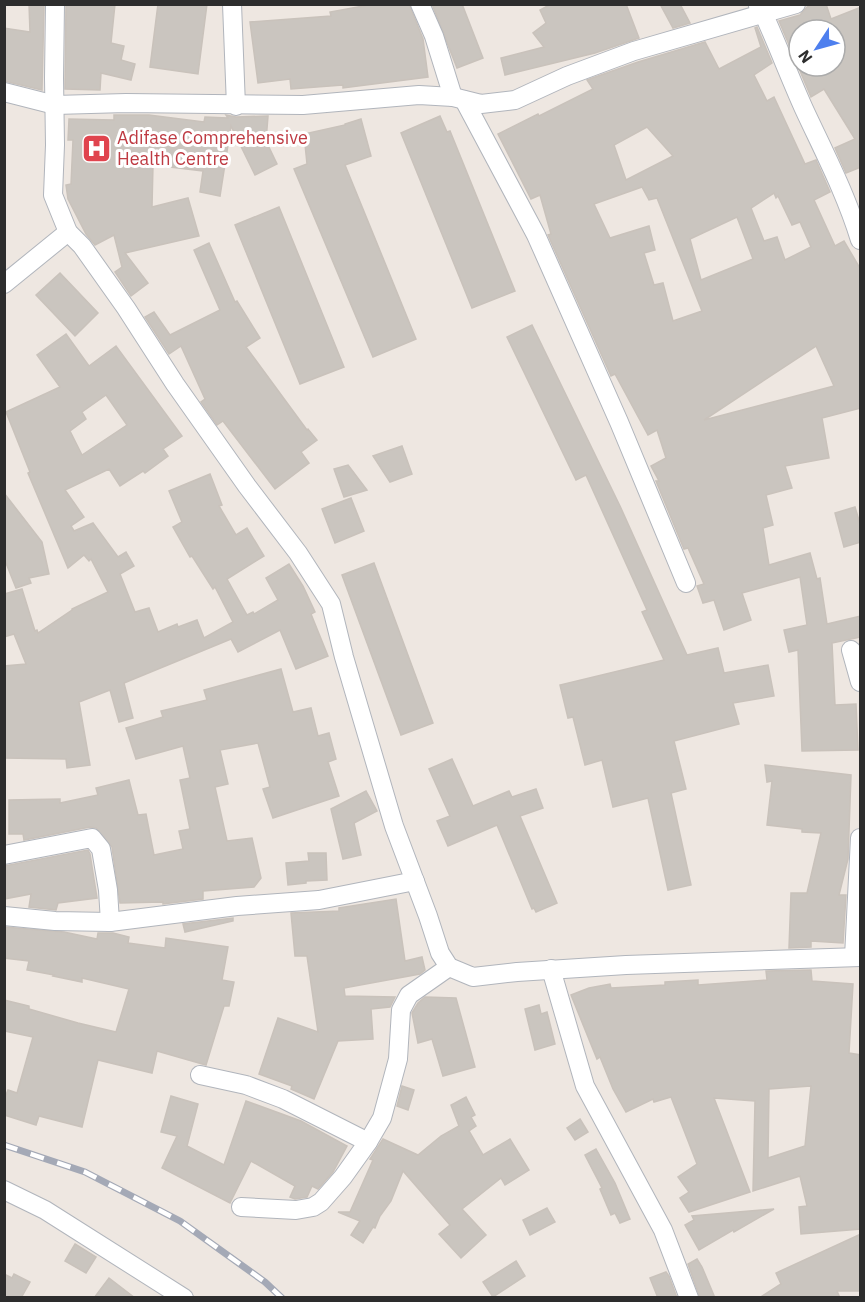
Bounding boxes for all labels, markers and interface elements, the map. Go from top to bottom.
north arrow [787,18,847,78]
text: N [793,46,816,67]
place label: Adifase Comprehensive Health Centre [117,126,308,170]
hospital icon: Adifase Comprehensive Health Centre [80,132,112,164]

